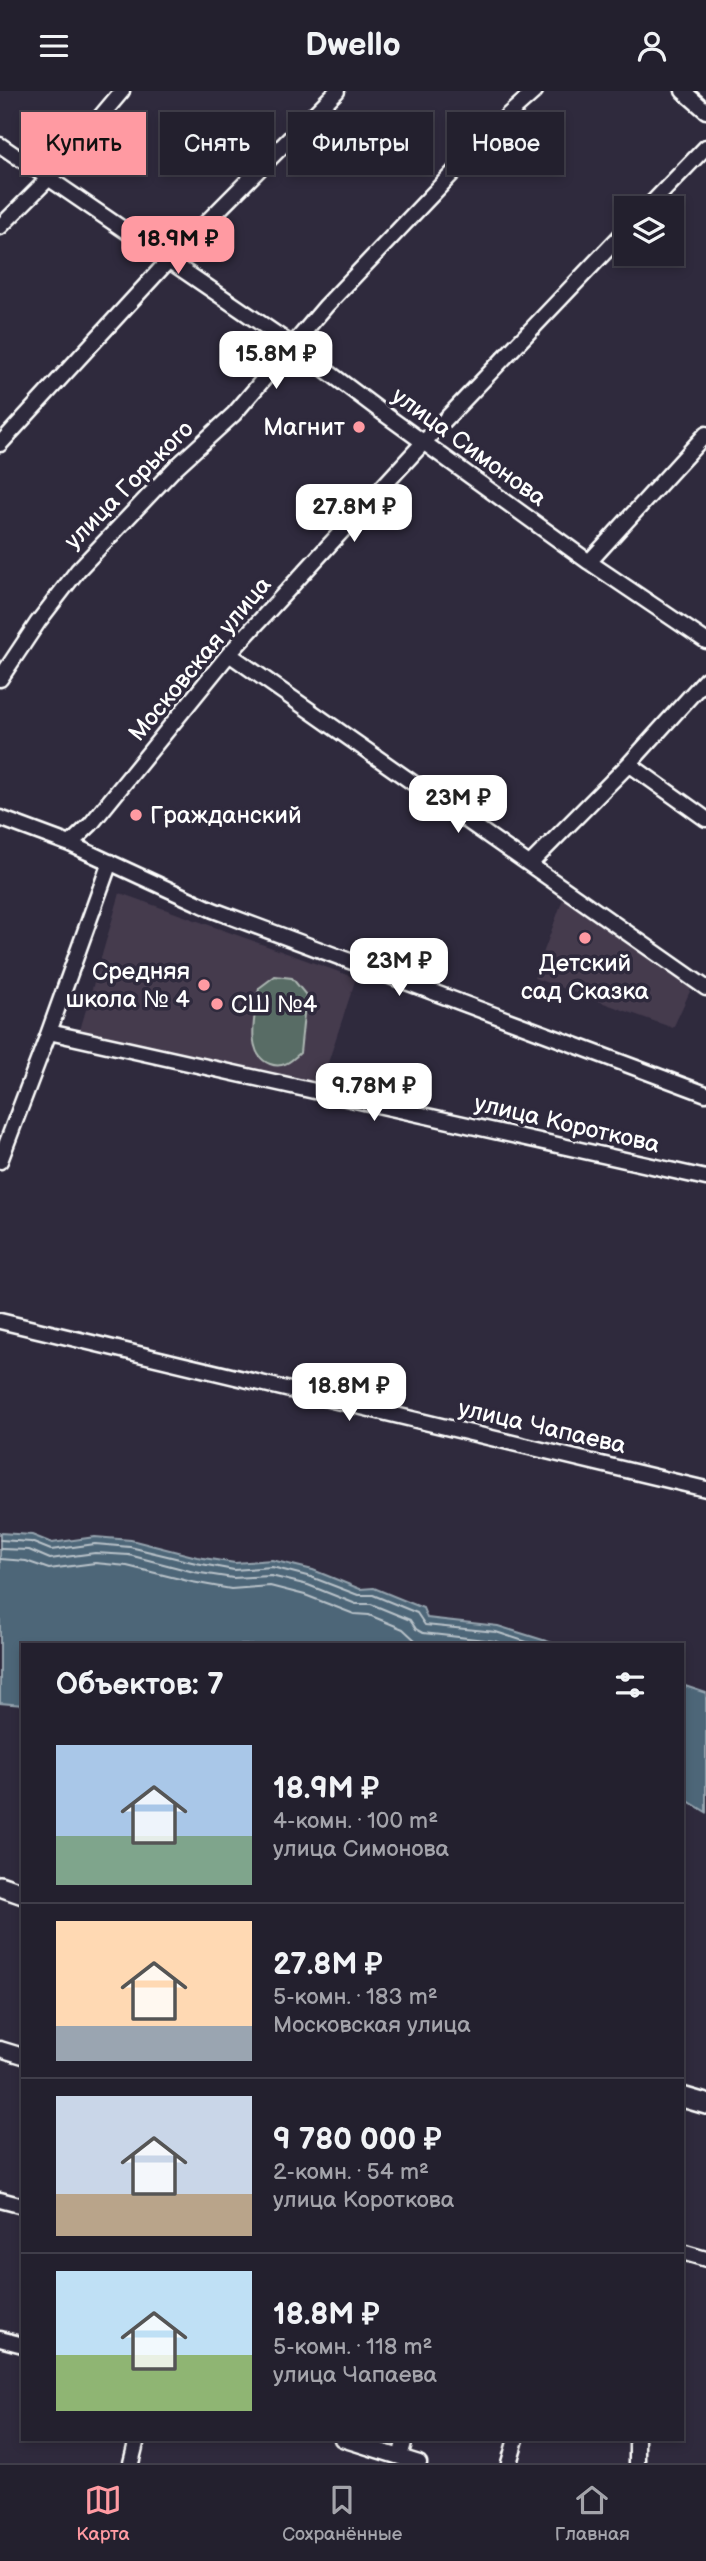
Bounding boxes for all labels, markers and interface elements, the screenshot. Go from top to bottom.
text: Dwello [305,26,401,65]
icon: menu [35,27,73,65]
icon: person [633,27,671,65]
chip: Купить [21,112,146,175]
chip: Снять [160,112,274,175]
chip: Фильтры [288,112,433,175]
chip: Новое [447,112,564,175]
map controls [614,196,684,266]
button: layers [614,196,684,266]
pin: 18.9M ₽ [113,216,243,276]
text: 18.9M ₽ [137,225,219,253]
pin: 15.8M ₽ [211,331,341,391]
text: 15.8M ₽ [235,340,317,368]
street label: улица Симонова [386,381,552,513]
place label: Магнит [263,413,345,442]
street label: улица Горького [59,415,199,555]
marker: Магнит [351,419,367,435]
pin: 27.8M ₽ [289,484,419,544]
text: 27.8M ₽ [312,493,396,521]
street label: Московская улица [123,571,277,747]
pin: 23M ₽ [409,775,507,835]
text: 23M ₽ [425,784,491,812]
place label: Гражданский [150,801,302,830]
marker: Гражданский [128,807,144,823]
marker: Детский сад Сказка [577,930,593,946]
pin: 23M ₽ [350,939,448,998]
text: 23M ₽ [366,947,432,975]
place label: Детский сад Сказка [521,949,649,1006]
place label: Средняя школа № 4 [66,957,190,1014]
marker: Средняя школа № 4 [196,977,212,993]
place label: СШ №4 [231,990,318,1019]
marker: СШ №4 [209,996,225,1012]
pin: 9.78M ₽ [309,1063,439,1123]
text: 9.78M ₽ [332,1072,416,1100]
street label: улица Короткова [472,1089,662,1159]
pin: 18.8M ₽ [284,1363,414,1423]
text: 18.8M ₽ [308,1372,390,1400]
street label: улица Чапаева [455,1394,629,1460]
icon: filters [611,1666,649,1704]
text: Объектов: 7 [56,1667,224,1703]
text: 18.9M ₽ [273,1771,379,1807]
icon: home [112,1773,196,1857]
text: 4-комн. · 100 m² [273,1807,438,1835]
text: улица Симонова [273,1835,449,1863]
text: 27.8M ₽ [273,1947,383,1983]
icon: home [112,1949,196,2033]
text: 5-комн. · 183 m² [273,1983,438,2011]
text: Московская улица [273,2011,471,2039]
text: 9 780 000 ₽ [273,2122,442,2158]
icon: home [112,2124,196,2208]
text: 2-комн. · 54 m² [273,2158,429,2186]
text: улица Короткова [273,2186,454,2214]
text: 18.8M ₽ [273,2297,380,2333]
icon: home [112,2299,196,2383]
text: 5-комн. · 118 m² [273,2333,432,2361]
text: улица Чапаева [273,2361,437,2389]
tab: Карта [76,2481,130,2546]
tab: Сохранённые [282,2481,402,2546]
tab: Главная [555,2481,630,2546]

